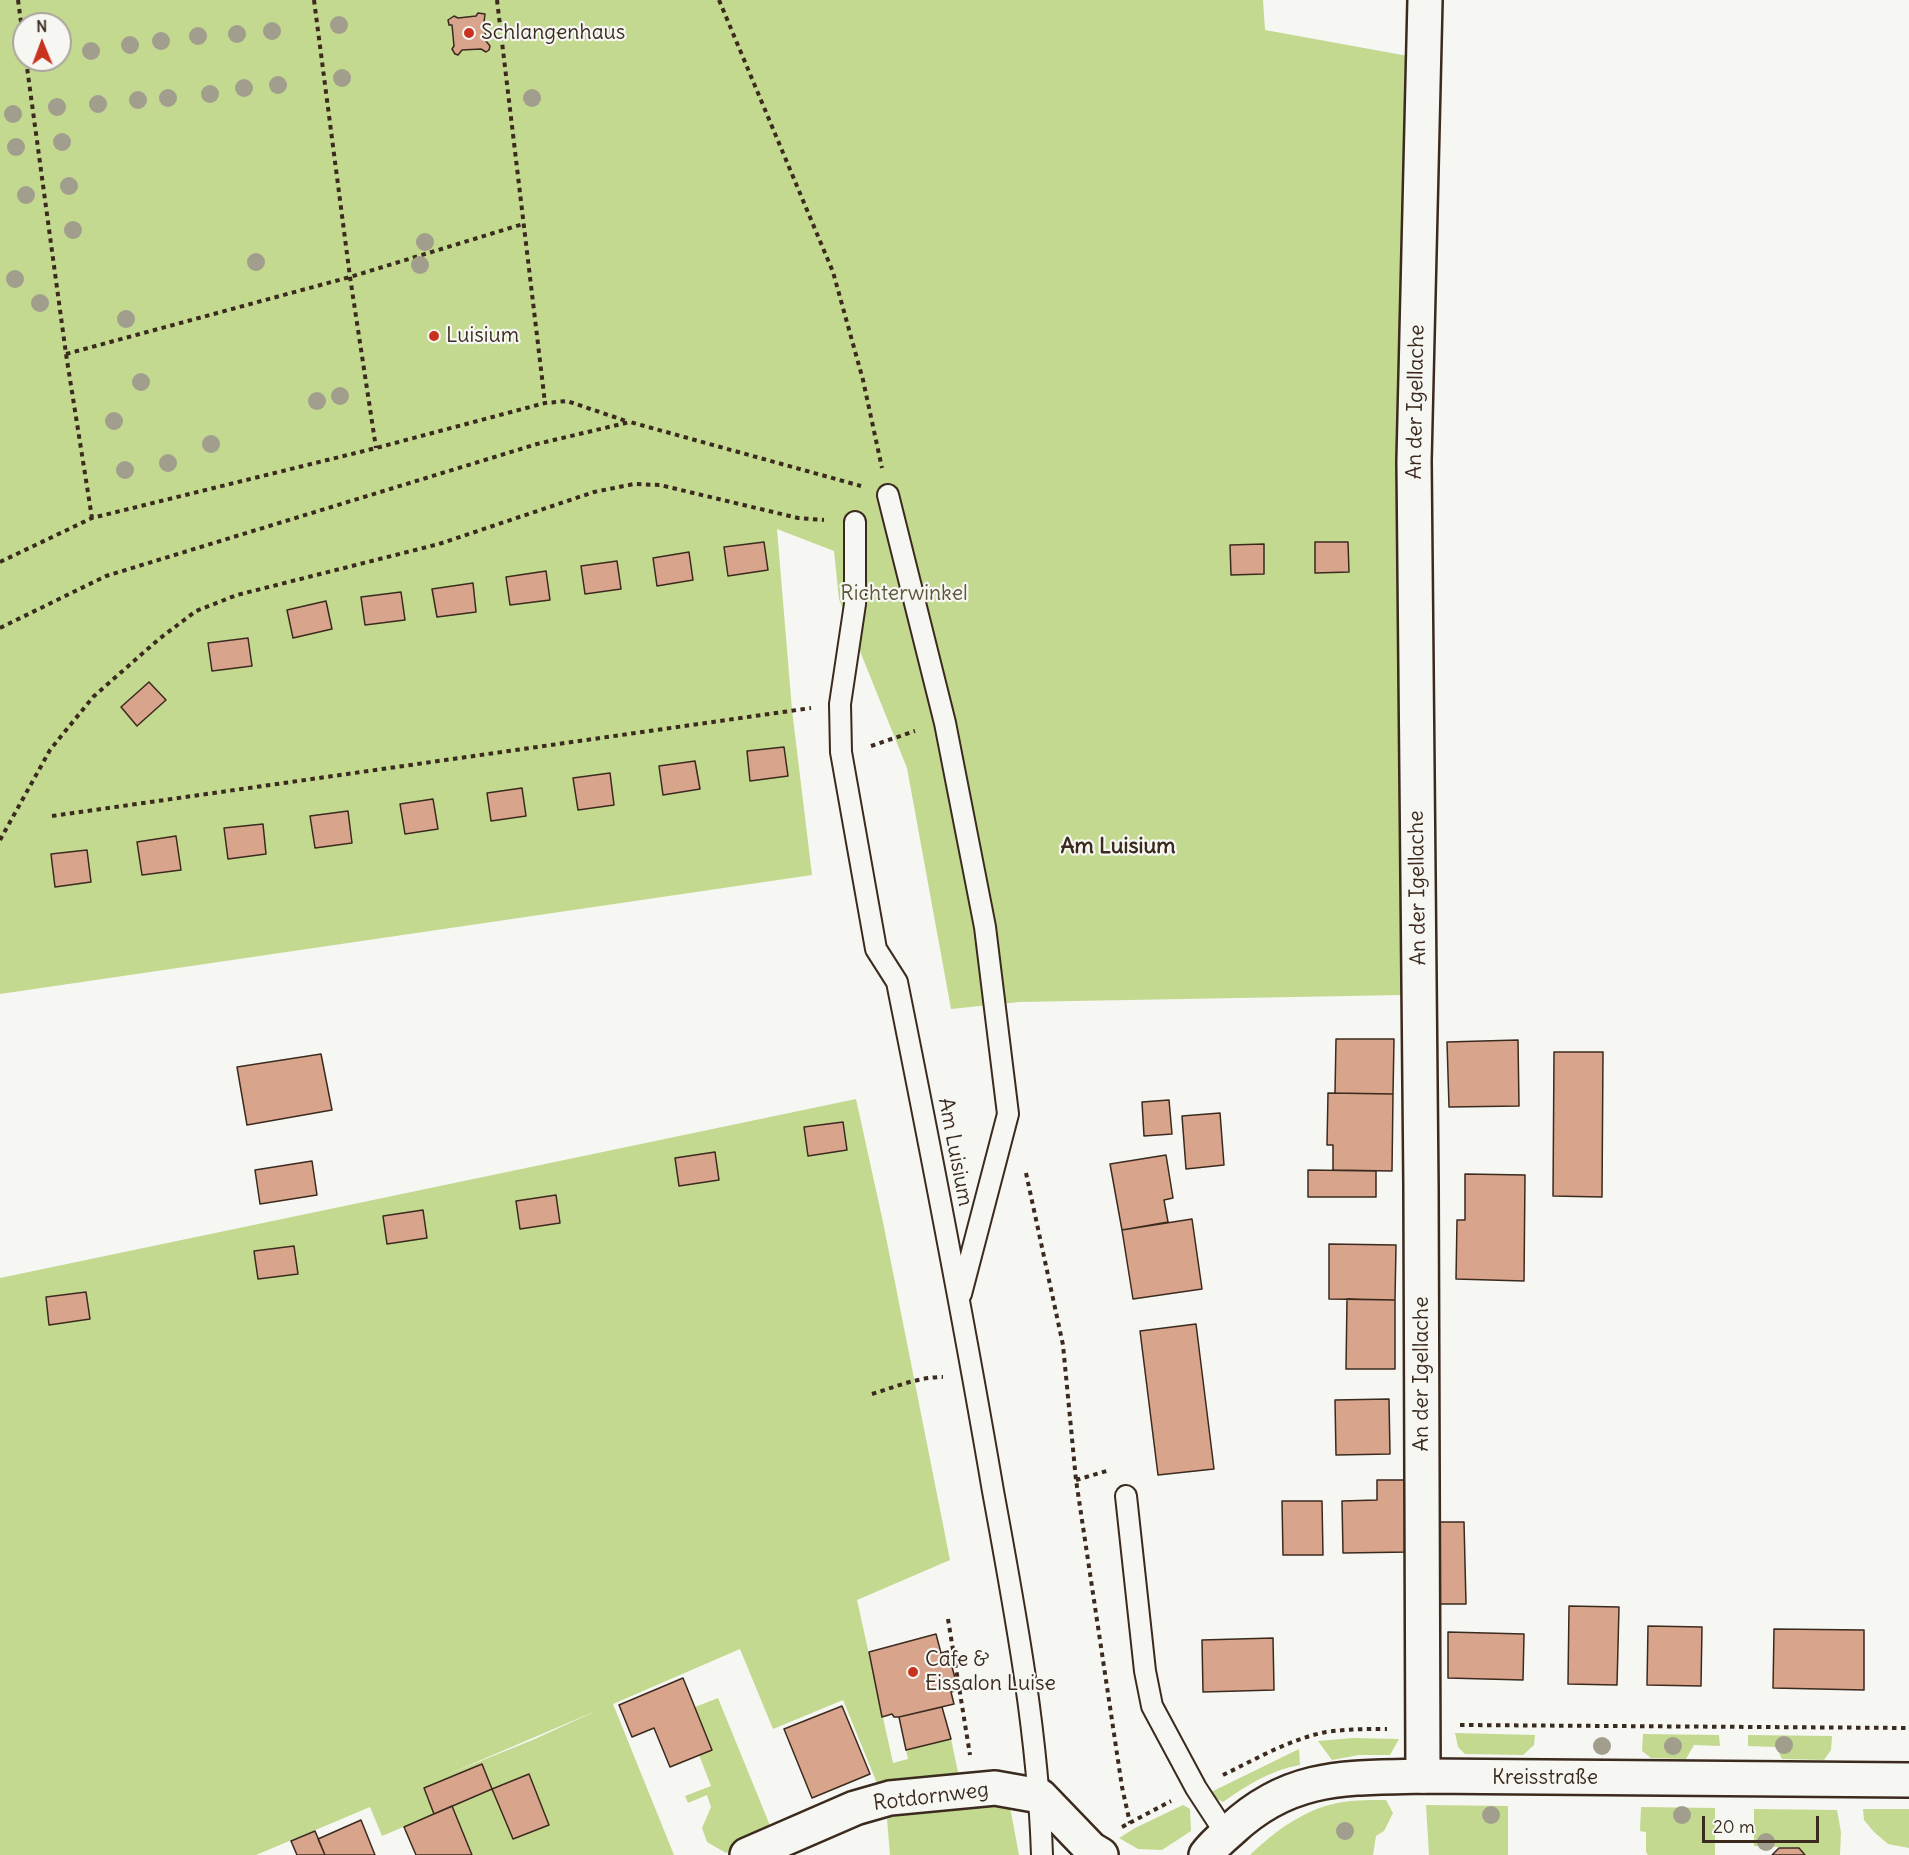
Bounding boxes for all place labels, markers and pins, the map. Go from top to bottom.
place label: Schlangenhaus [481,20,625,46]
marker: Schlangenhaus [462,26,476,40]
place label: Luisium [446,323,519,349]
marker: Luisium [427,329,441,343]
place label: Cafe & Eissalon Luise [925,1647,1056,1697]
marker: Cafe & Eissalon Luise [906,1665,920,1679]

